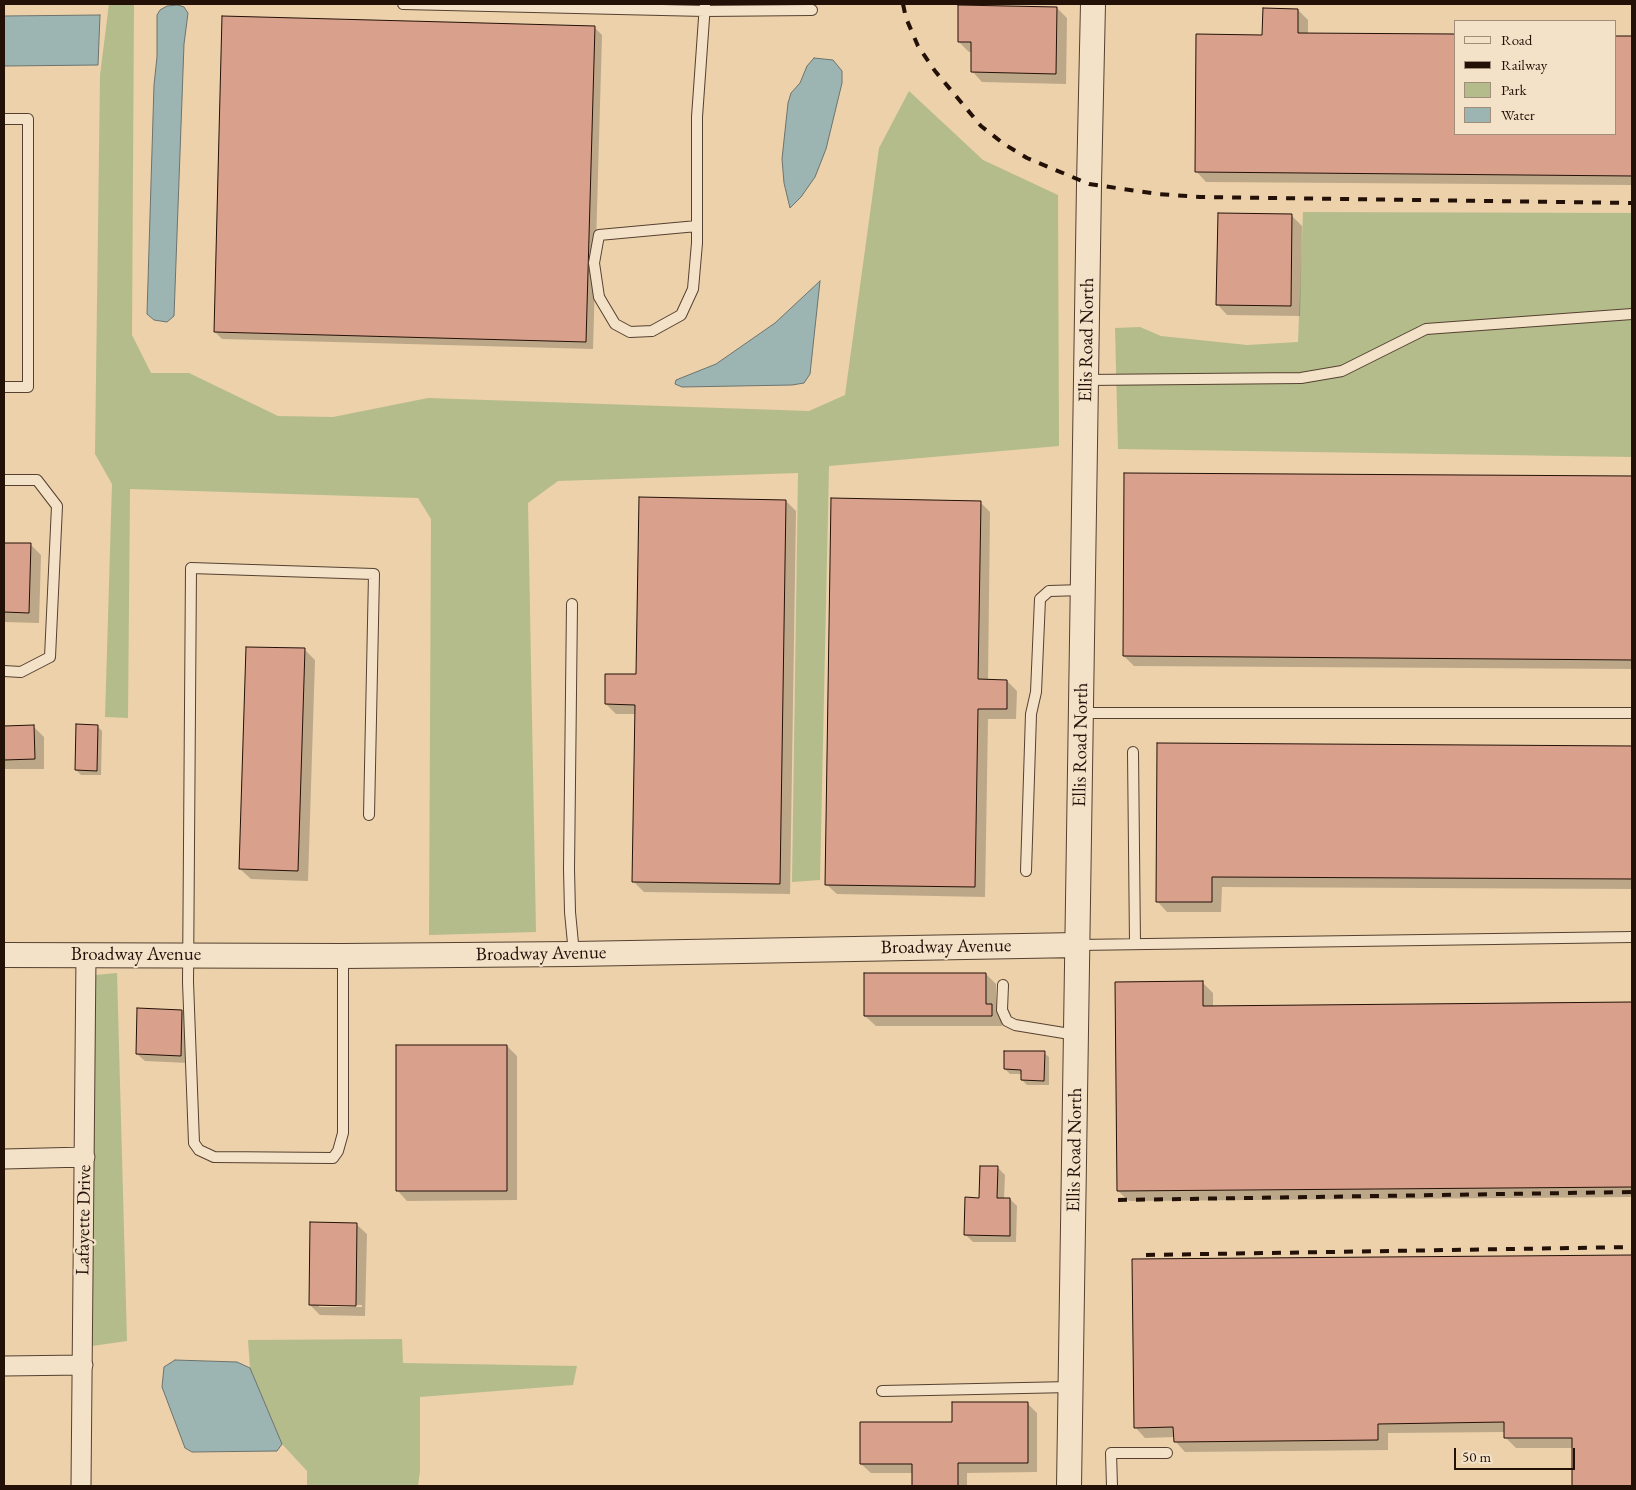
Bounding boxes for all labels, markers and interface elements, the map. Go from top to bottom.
legend [1454,20,1616,135]
text: Road [1501,30,1532,49]
text: Railway [1501,55,1547,74]
text: Park [1501,80,1527,99]
text: Water [1501,105,1535,124]
street label: Ellis Road North [1075,278,1099,402]
street label: Ellis Road North [1069,683,1093,807]
street label: Broadway Avenue [881,934,1011,960]
street label: Broadway Avenue [476,941,606,967]
street label: Broadway Avenue [71,944,201,966]
street label: Ellis Road North [1063,1088,1087,1212]
street label: Lafayette Drive [72,1165,96,1275]
scale bar [1456,1438,1577,1470]
text: 50 m [1462,1447,1491,1466]

